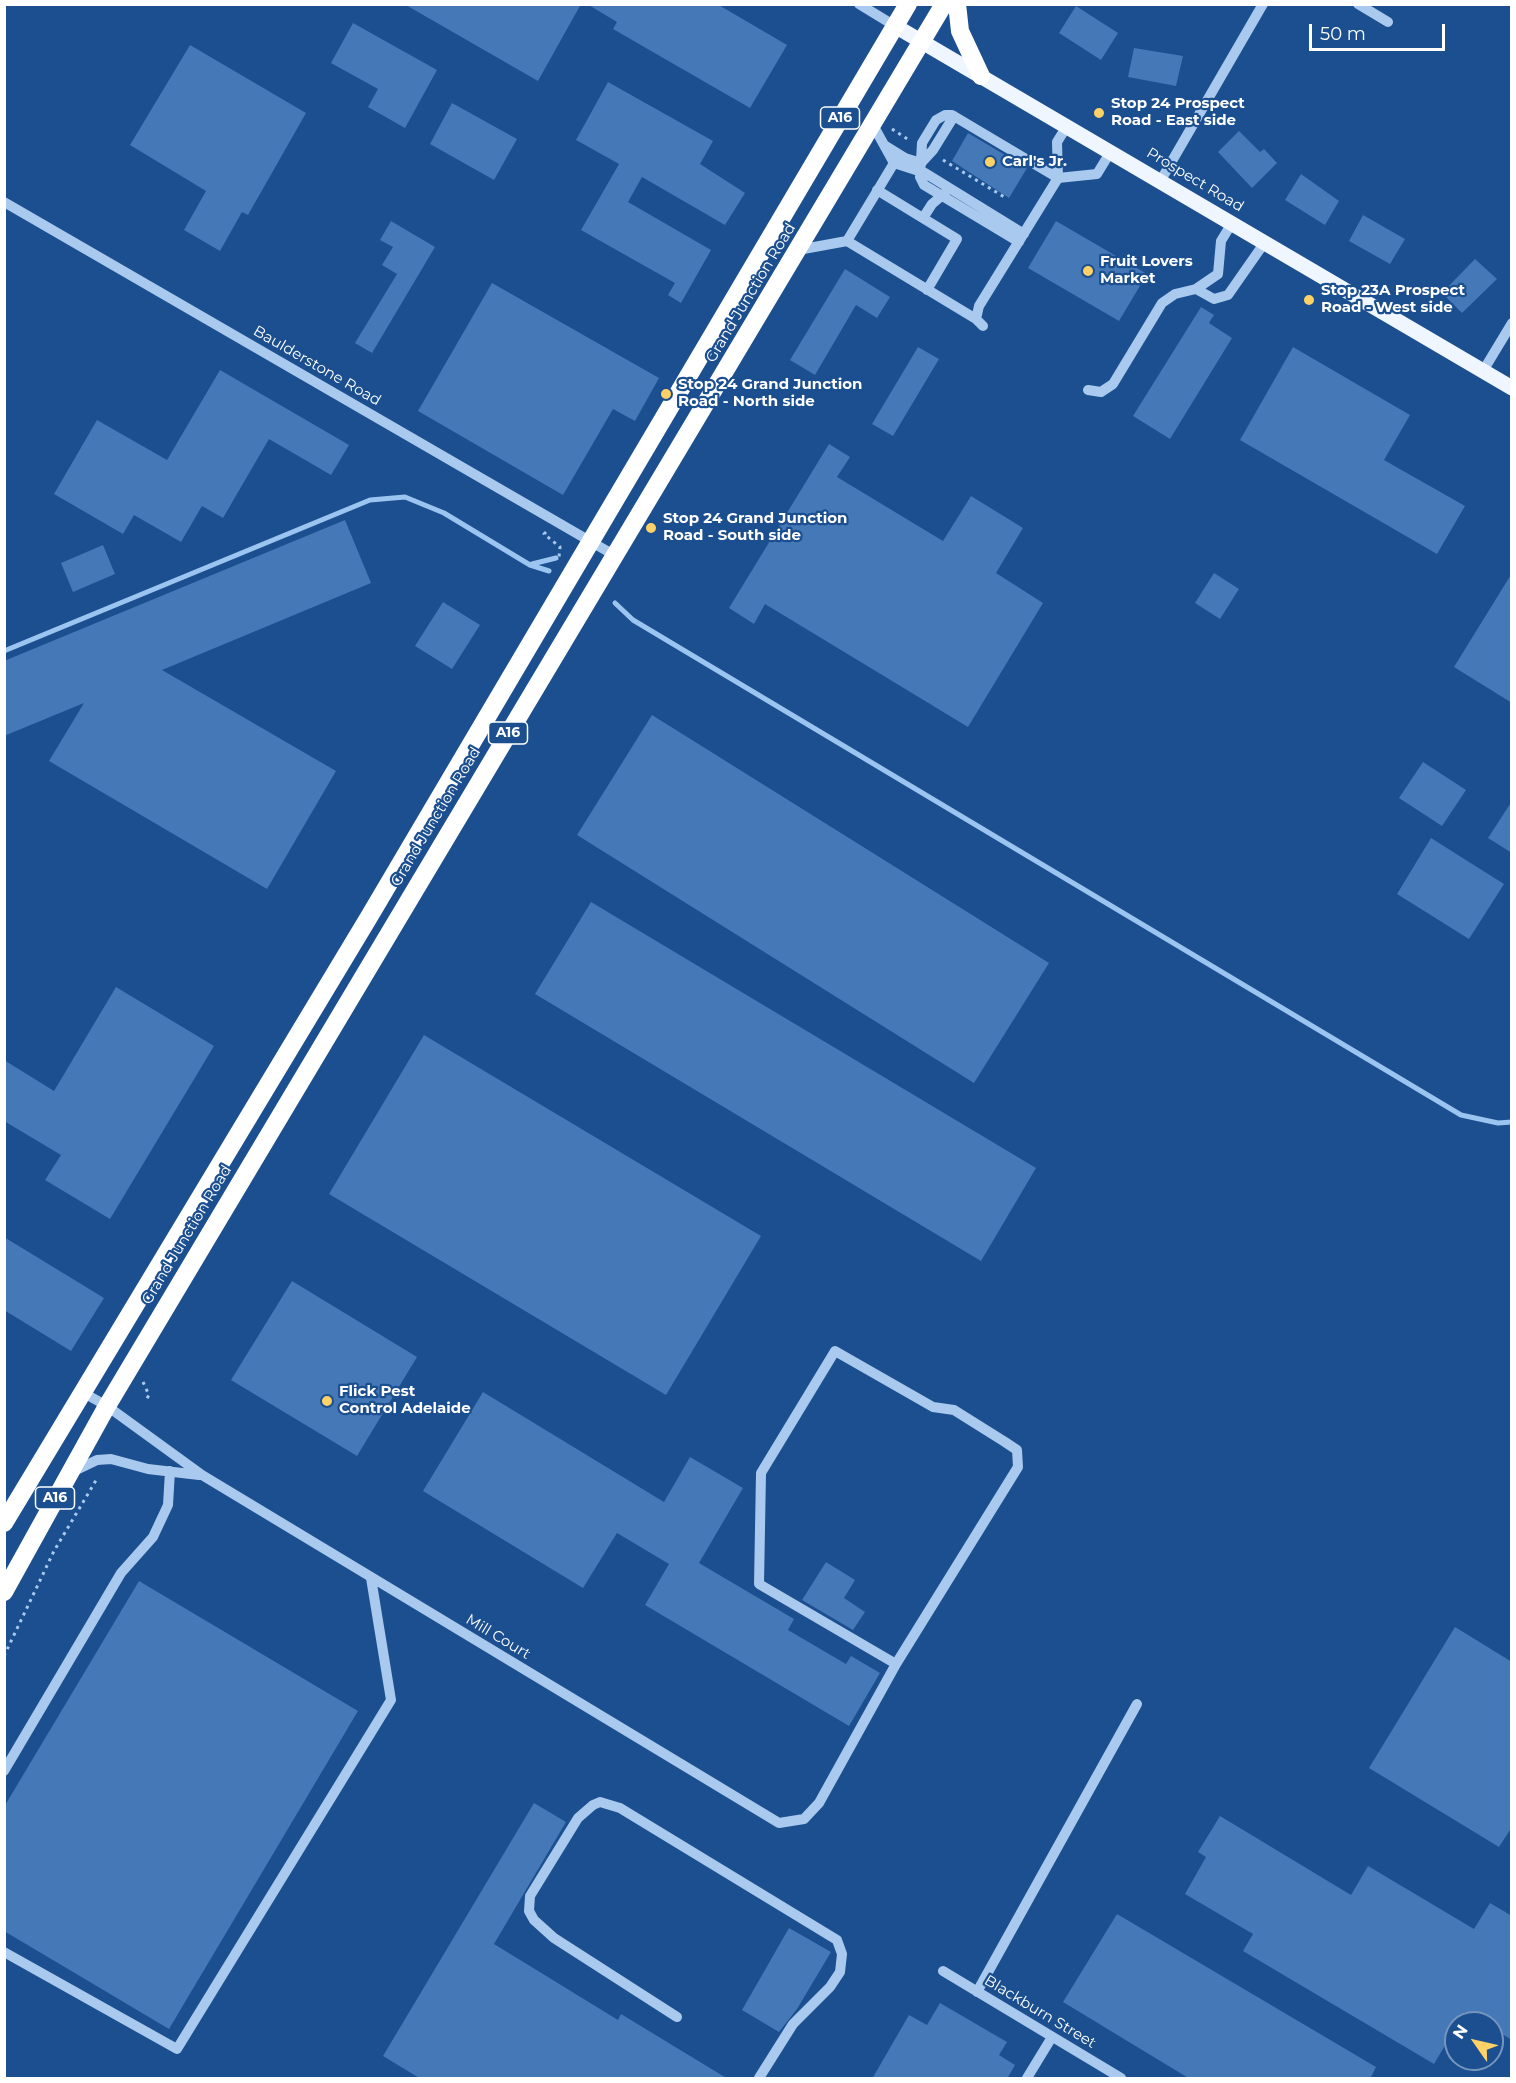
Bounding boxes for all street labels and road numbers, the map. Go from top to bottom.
road number: A16 [820,107,860,129]
street label: Prospect Road [1143,144,1247,216]
street label: Grand Junction Road [702,220,800,366]
street label: Baulderstone Road [250,322,384,410]
road number: A16 [488,722,528,744]
street label: Grand Junction Road [387,744,485,890]
street label: Grand Junction Road [138,1162,236,1308]
road number: A16 [36,1487,74,1509]
street label: Mill Court [462,1611,534,1663]
street label: Blackburn Street [981,1972,1099,2052]

